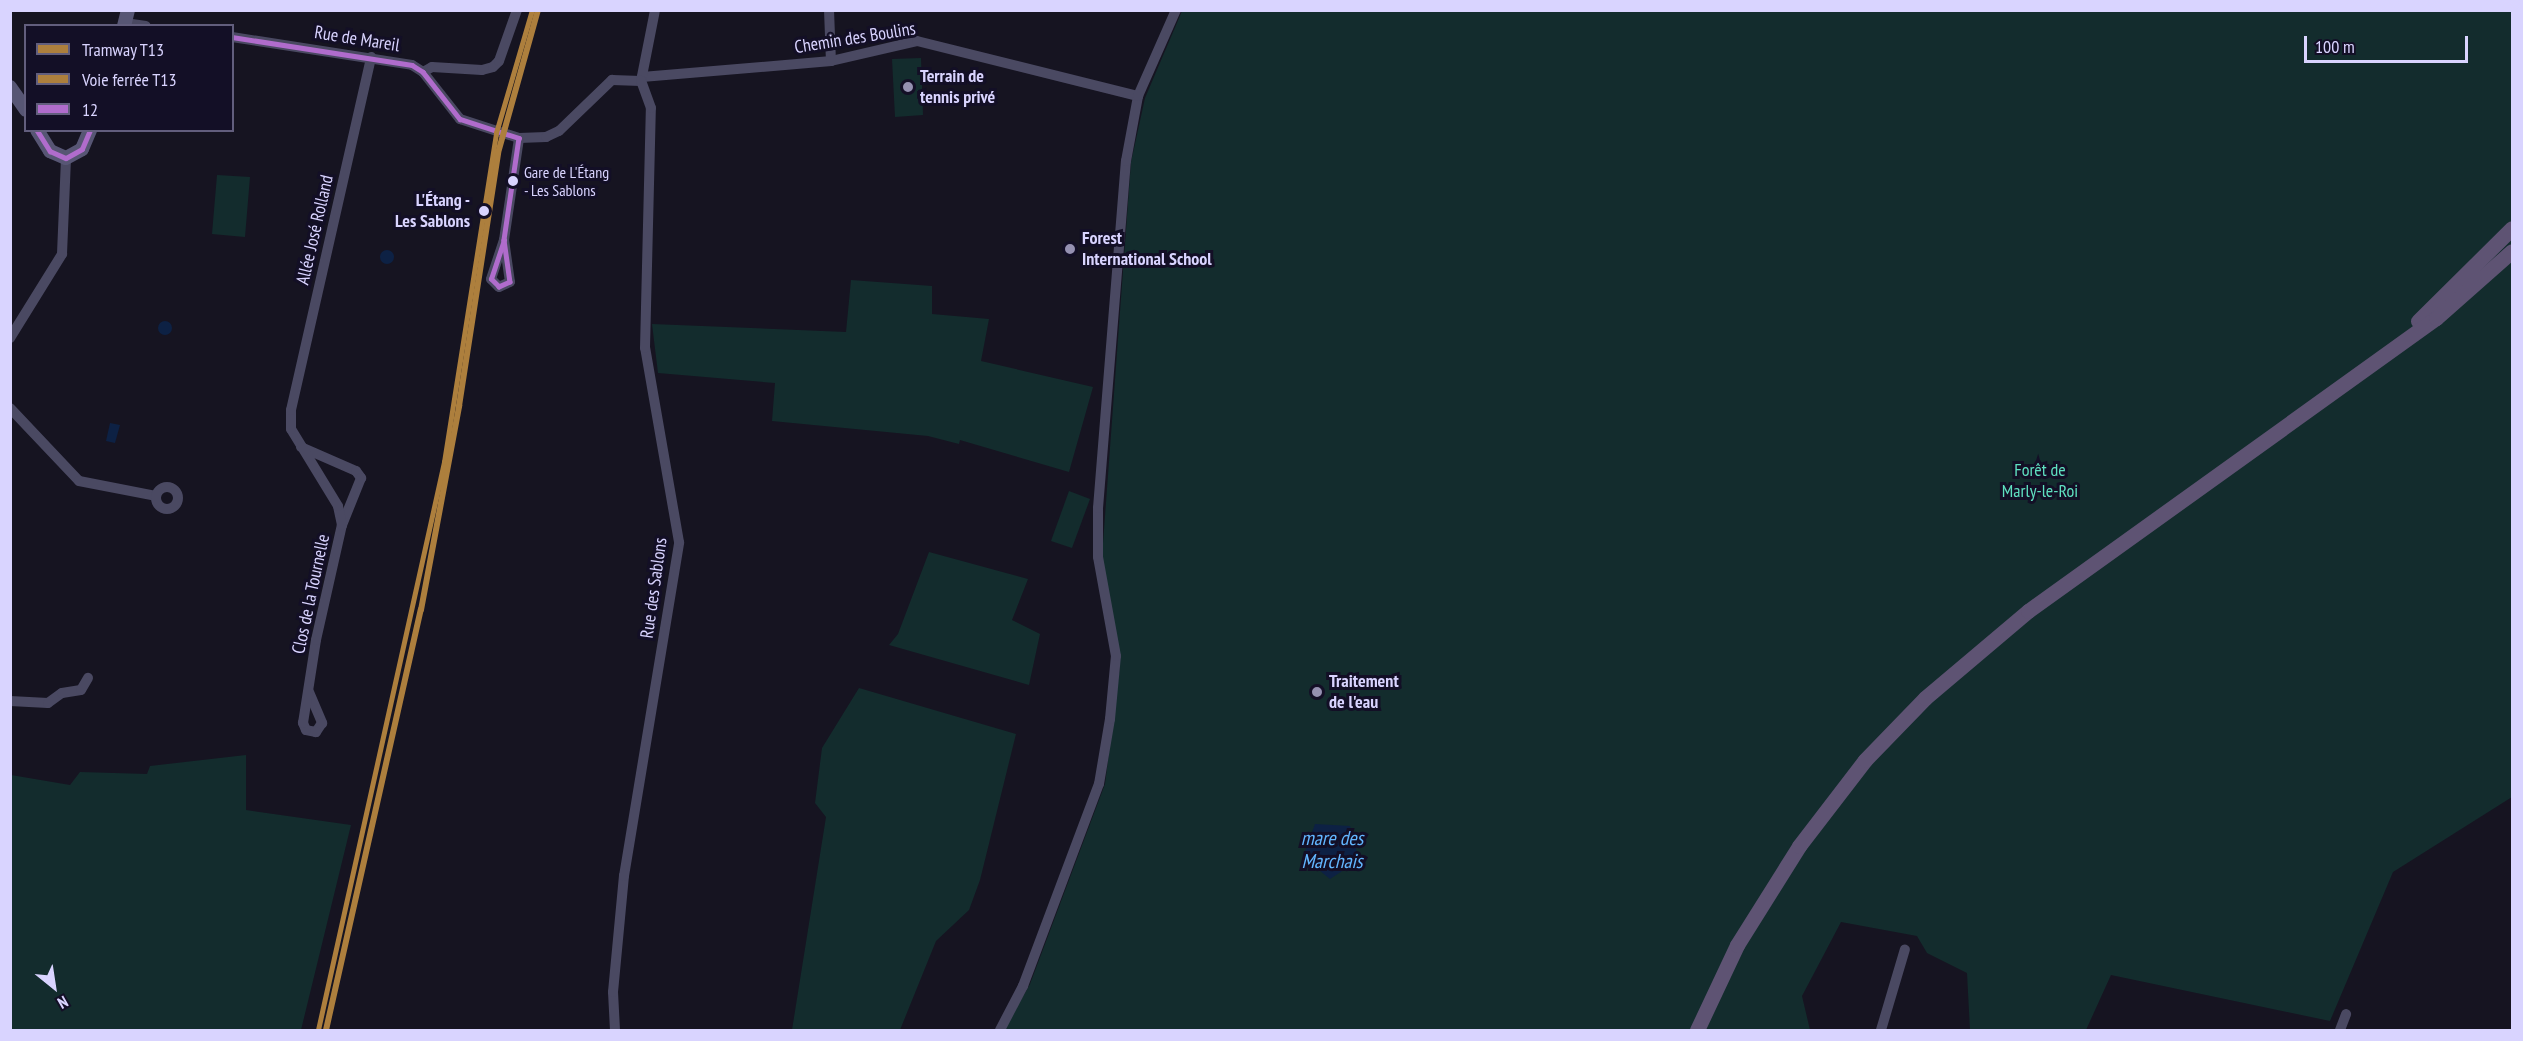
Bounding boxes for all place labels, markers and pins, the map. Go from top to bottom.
place label: Terrain de tennis privé [920,66,995,109]
marker: Terrain de tennis privé [901,80,915,94]
place label: Gare de L'Étang - Les Sablons [524,162,609,200]
marker: Gare de L'Étang - Les Sablons [507,175,519,187]
place label: L'Étang - Les Sablons [395,190,470,232]
marker: L'Étang - Les Sablons [475,202,493,220]
place label: Forest International School [1082,228,1212,270]
marker: Forest International School [1063,242,1077,256]
place label: Traitement de l'eau [1329,671,1399,714]
marker: Traitement de l'eau [1310,685,1324,699]

